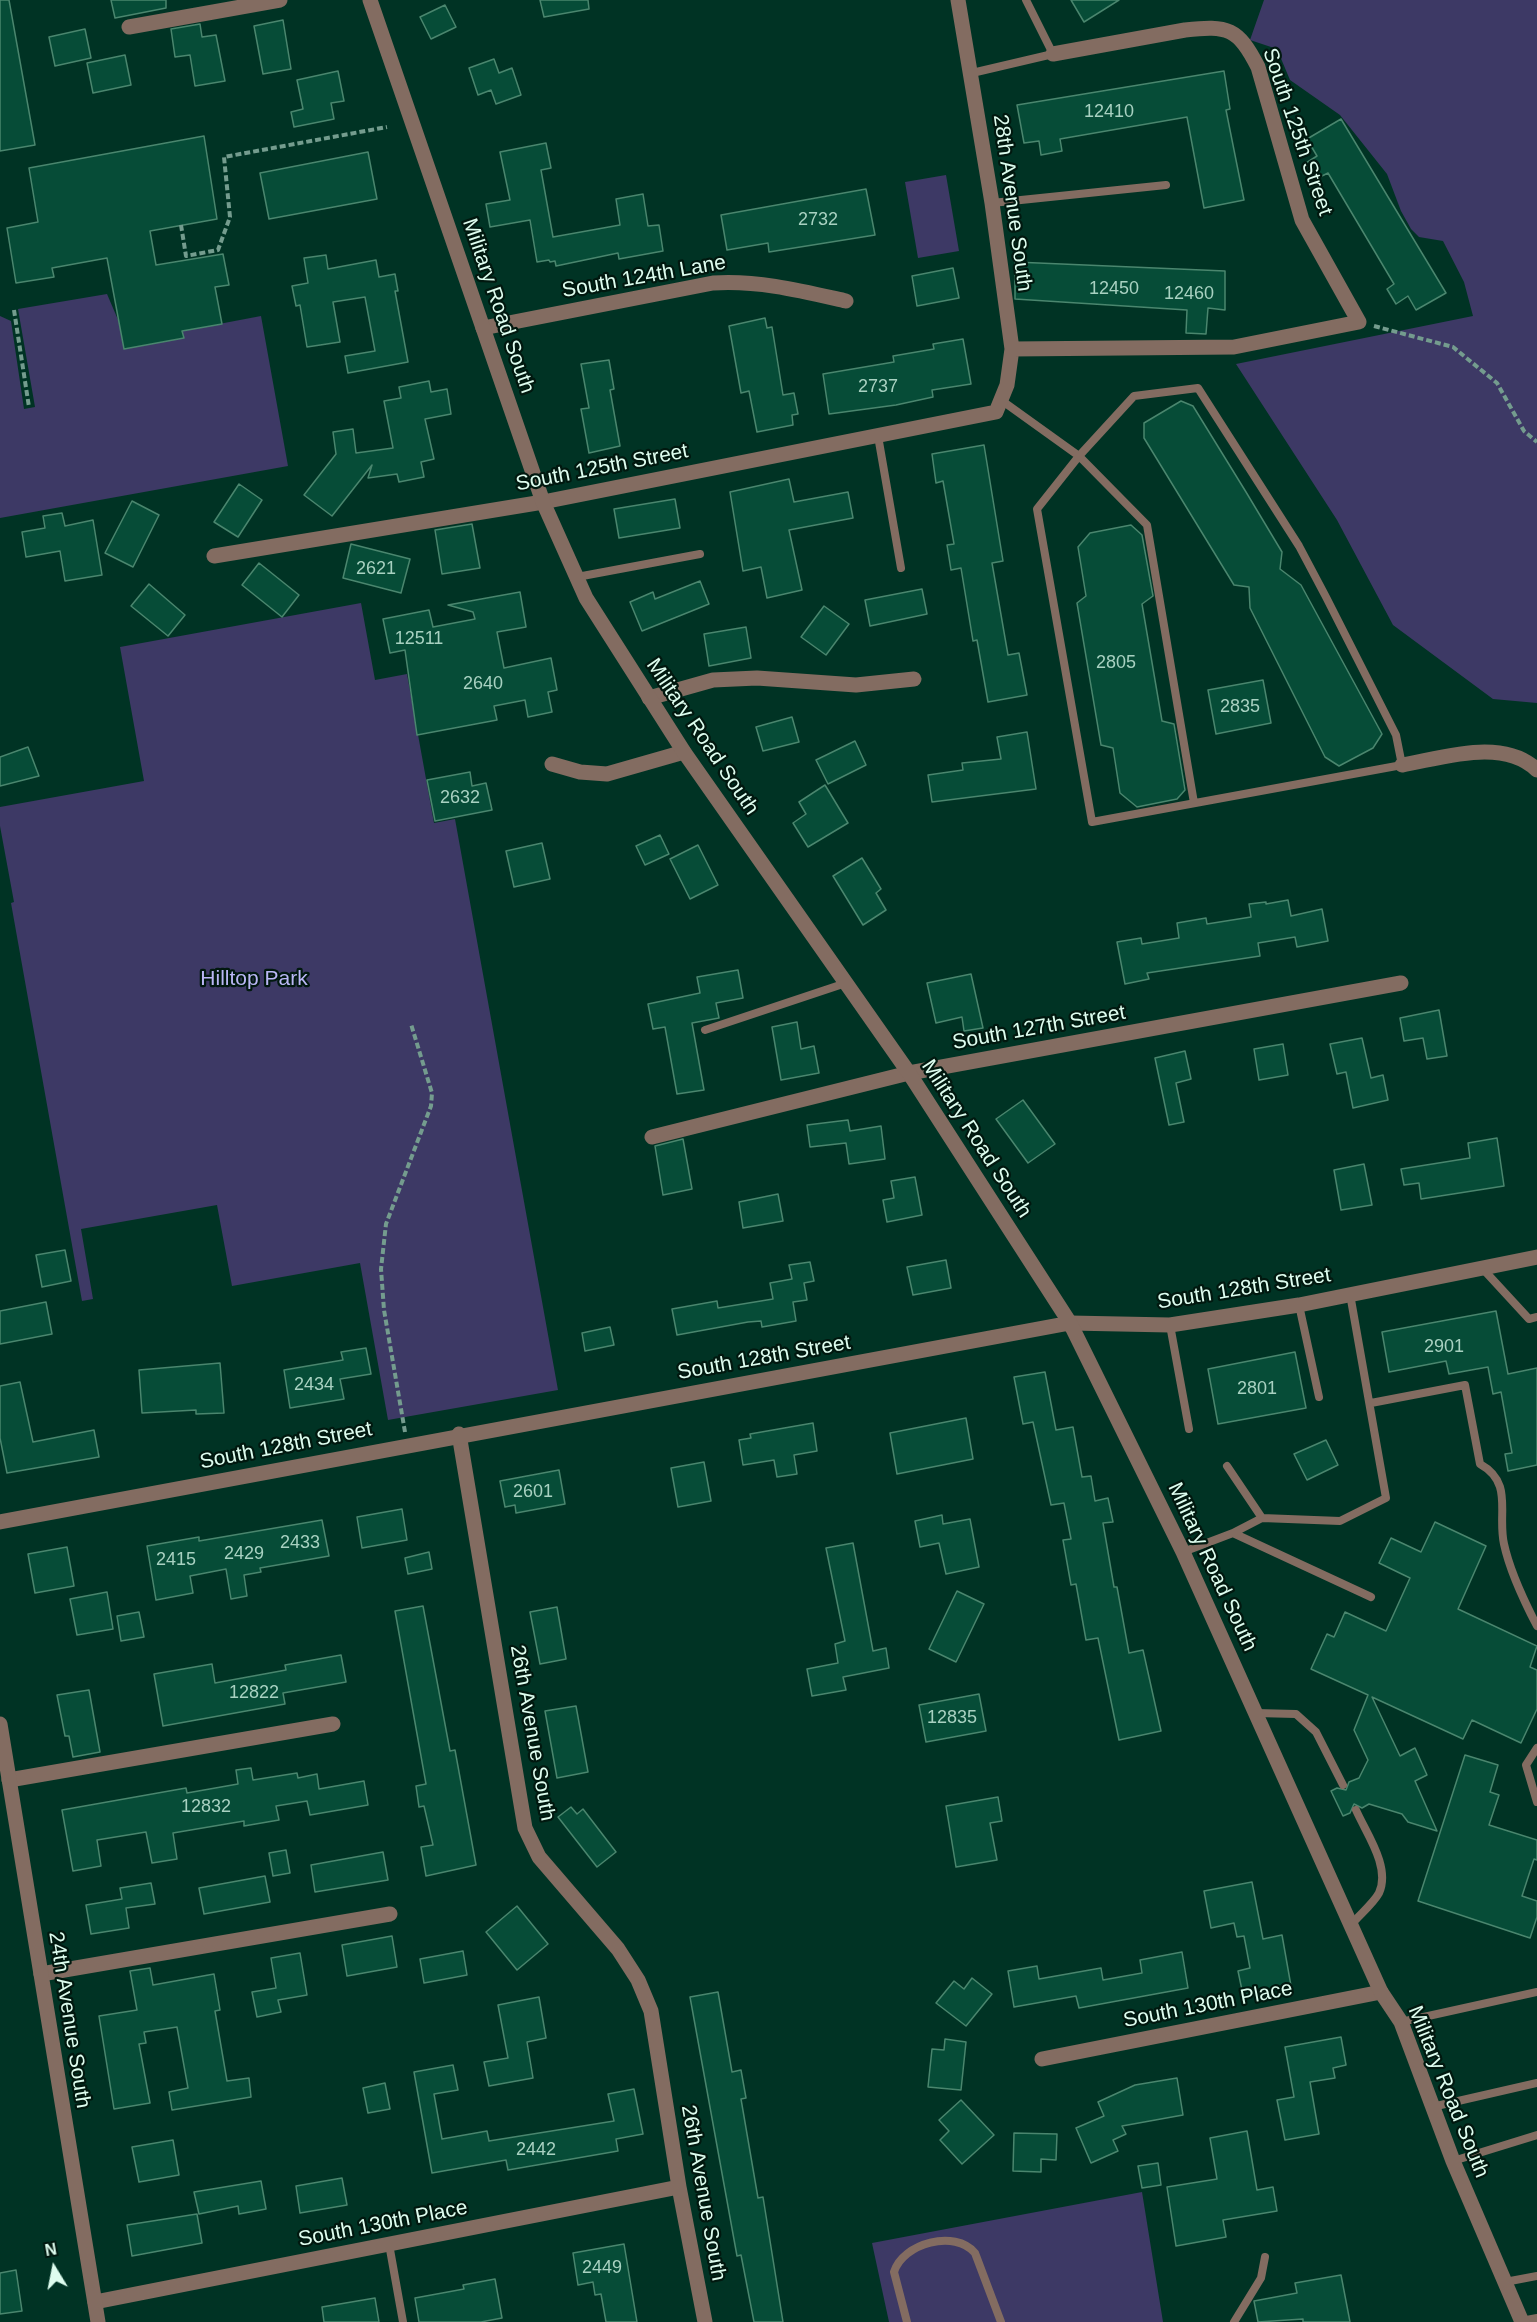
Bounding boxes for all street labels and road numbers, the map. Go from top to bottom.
street label: South 125th Street [1257,45,1337,219]
street label: 28th Avenue South [987,113,1037,293]
street label: Military Road South [456,215,540,397]
street label: South 124th Lane [560,250,728,304]
street label: South 125th Street [514,439,690,497]
street label: Military Road South [640,654,764,820]
street label: South 127th Street [951,1000,1127,1056]
street label: Military Road South [916,1055,1036,1223]
street label: South 128th Street [1156,1263,1332,1315]
street label: South 128th Street [676,1330,852,1386]
street label: South 128th Street [198,1417,374,1475]
street label: Military Road South [1162,1479,1262,1655]
street label: 26th Avenue South [504,1643,560,1823]
street label: 24th Avenue South [43,1930,95,2110]
street label: South 130th Place [1121,1976,1295,2034]
street label: Military Road South [1402,2002,1494,2182]
street label: 26th Avenue South [675,2103,731,2283]
street label: South 130th Place [296,2195,470,2253]

